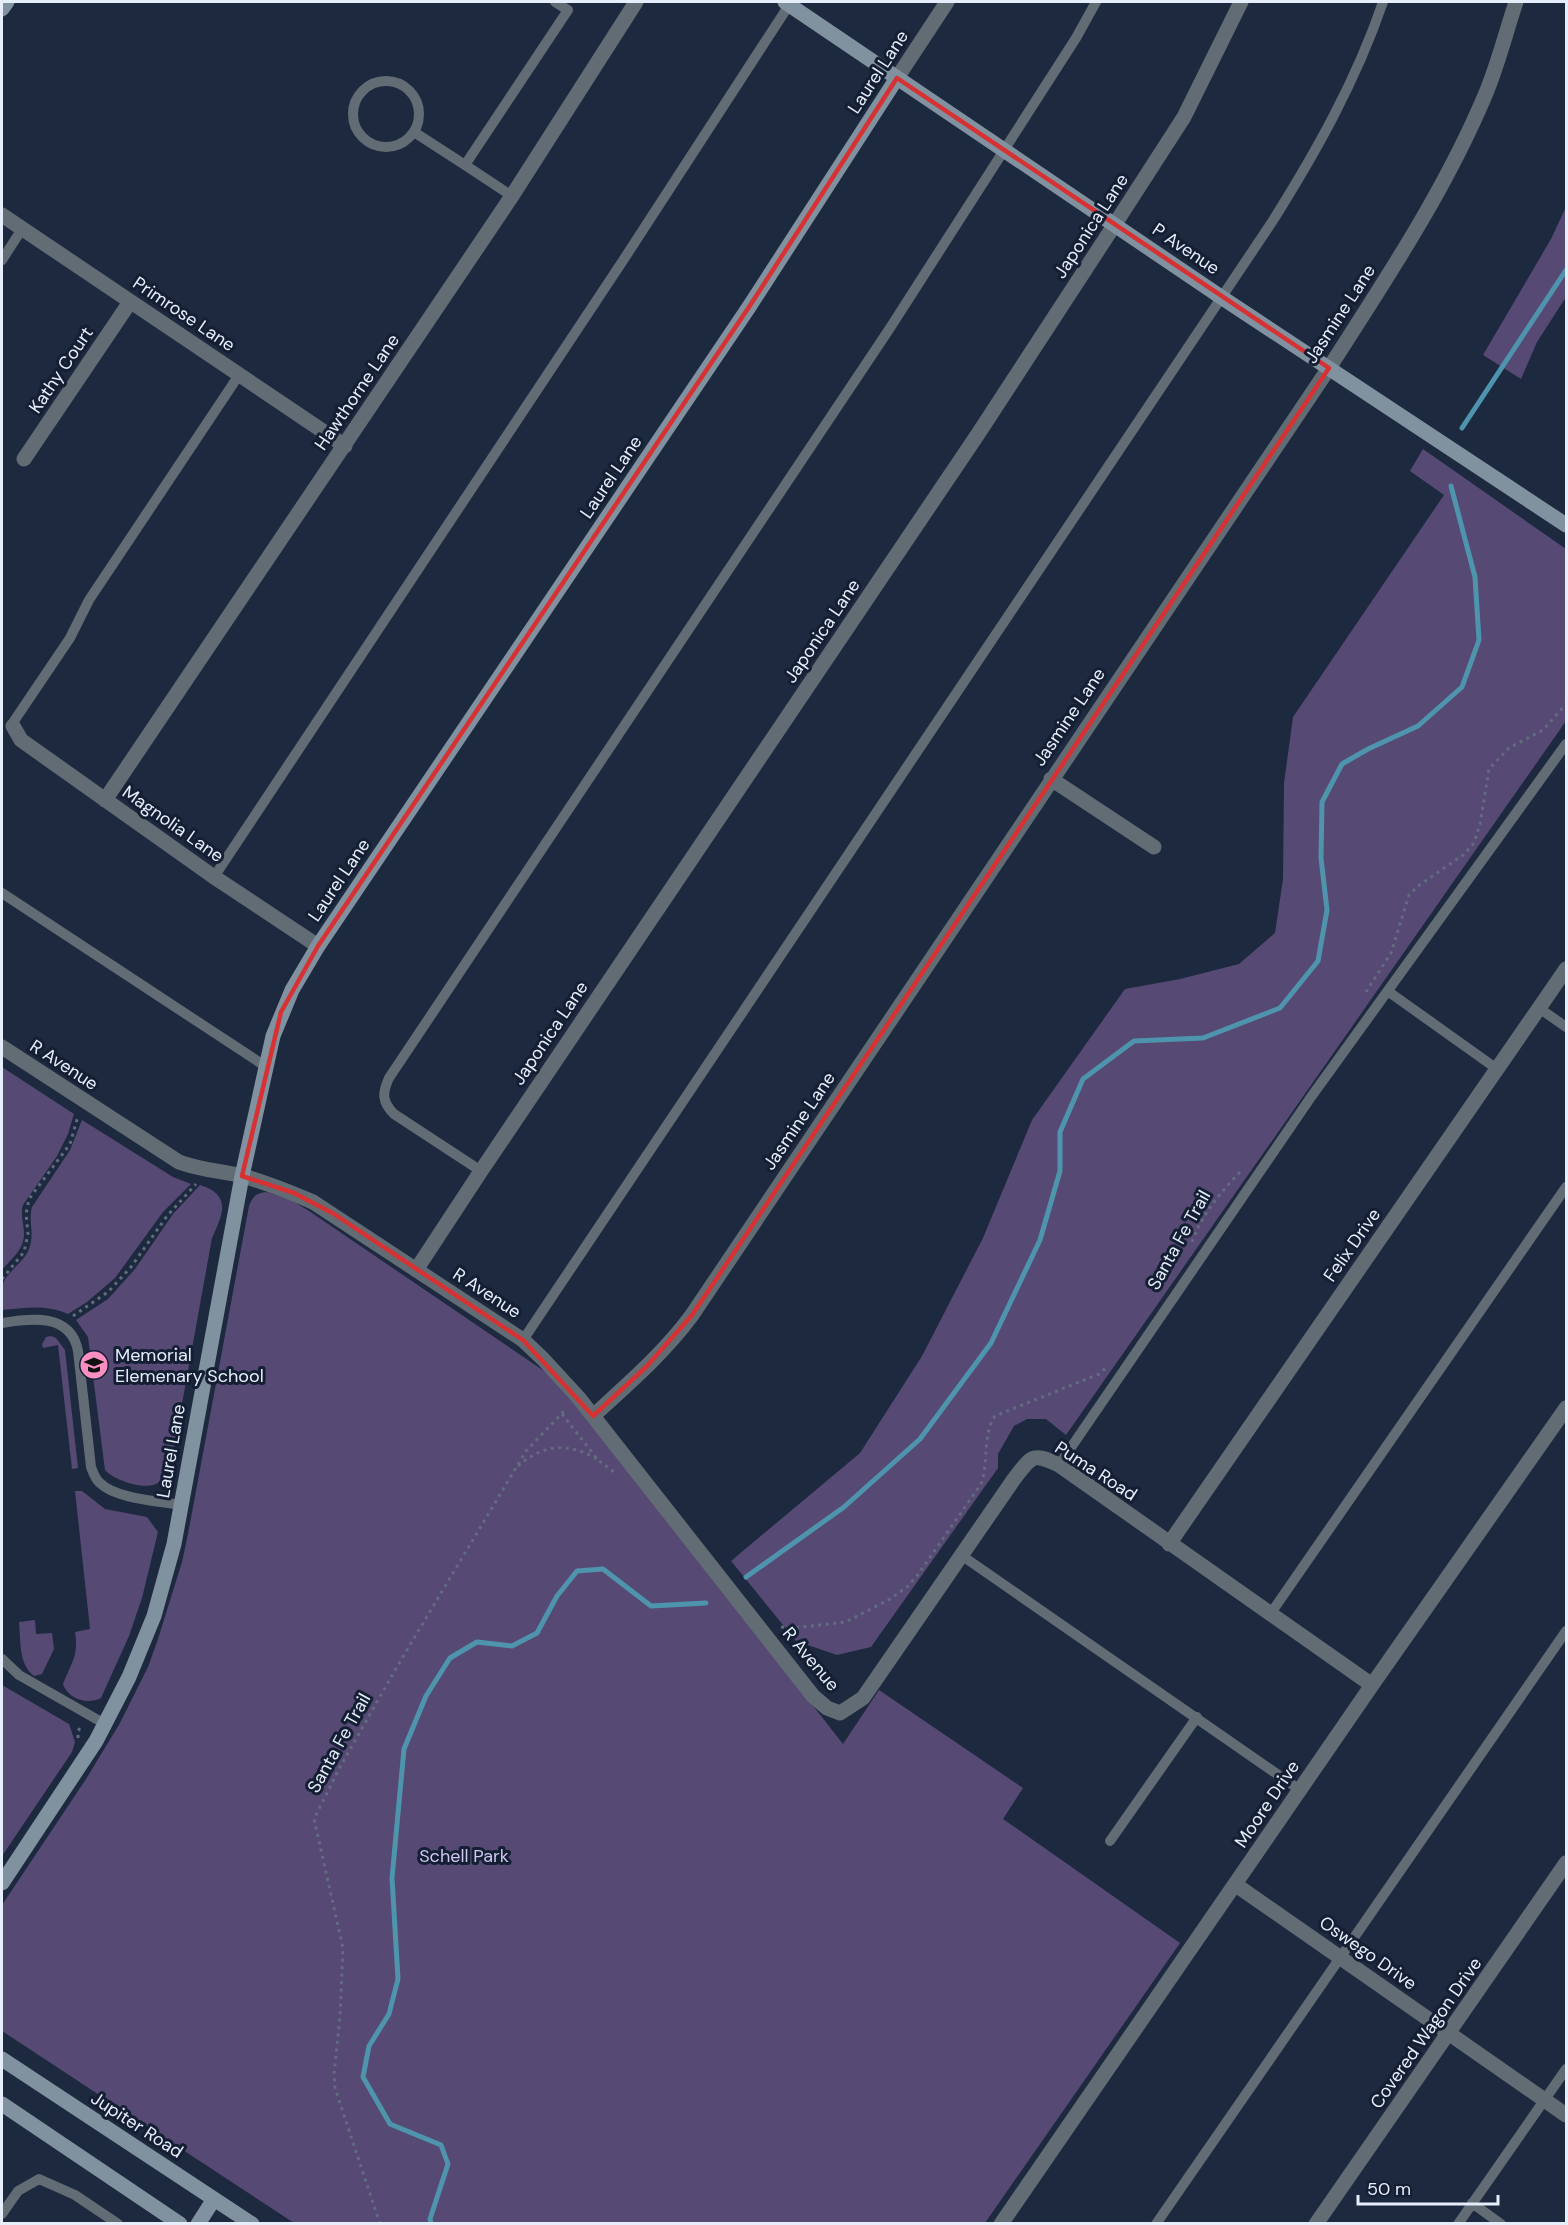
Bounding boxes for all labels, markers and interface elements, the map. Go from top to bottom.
street label: Laurel Lane [842,26,914,118]
street label: Japonica Lane [1048,169,1134,283]
street label: P Avenue [1148,218,1224,280]
street label: Jasmine Lane [1299,260,1381,368]
street label: Primrose Lane [128,271,240,357]
street label: Kathy Court [23,322,99,418]
street label: Hawthorne Lane [309,329,405,455]
street label: Laurel Lane [575,431,647,523]
street label: Japonica Lane [778,574,866,688]
street label: Jasmine Lane [1027,663,1111,771]
street label: Magnolia Lane [117,780,229,868]
street label: Laurel Lane [303,834,375,926]
street label: Japonica Lane [506,976,594,1090]
street label: R Avenue [25,1034,103,1096]
street label: Jasmine Lane [757,1067,841,1175]
street label: Santa Fe Trail [1142,1186,1216,1294]
street label: Felix Drive [1318,1204,1386,1286]
street label: R Avenue [448,1262,526,1324]
place label: Memorial Elemenary School [115,1343,264,1388]
school or university icon: Memorial Elemenary School [78,1349,110,1381]
street label: Laurel Lane [151,1402,191,1500]
street label: Puma Road [1050,1436,1142,1506]
street label: R Avenue [777,1622,845,1696]
street label: Santa Fe Trail [302,1689,376,1797]
street label: Moore Drive [1229,1756,1305,1852]
park label: Schell Park [419,1844,509,1868]
street label: Oswego Drive [1314,1910,1422,1996]
street label: Covered Wagon Drive [1365,1953,1487,2113]
street label: Jupiter Road [86,2086,188,2164]
scale bar [1358,2168,1498,2206]
text: 50 m [1367,2177,1411,2201]

